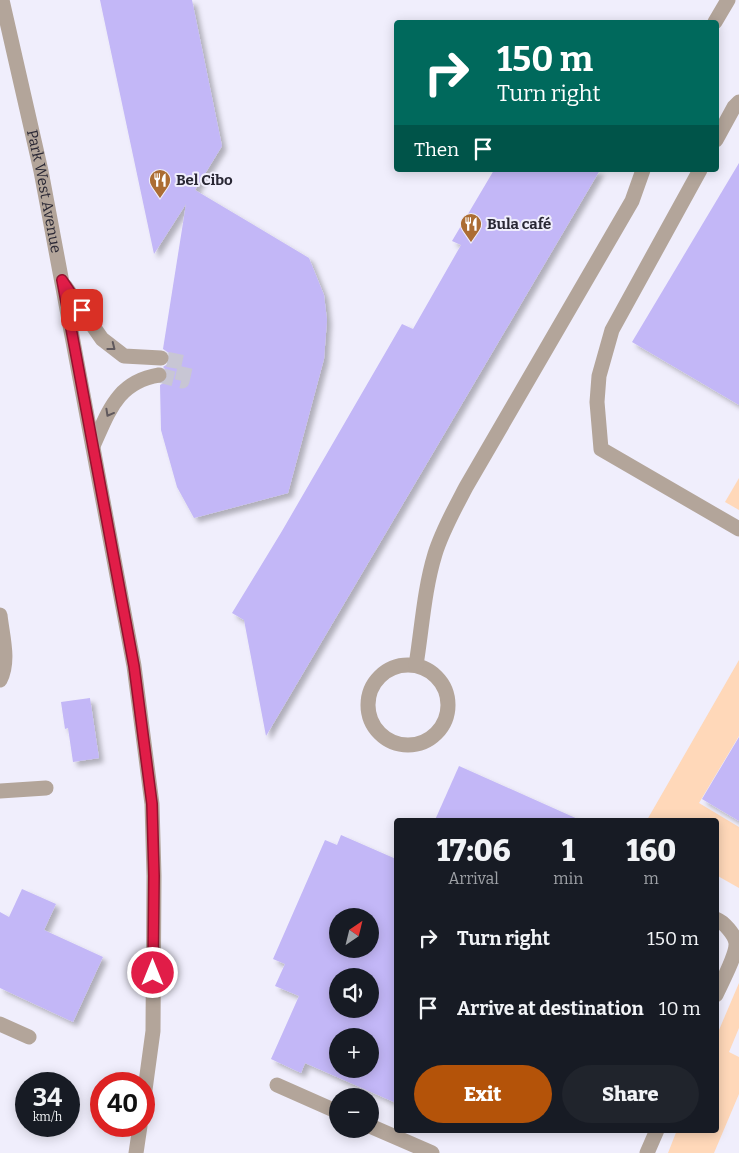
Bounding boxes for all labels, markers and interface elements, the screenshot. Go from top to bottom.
text: 150 m [497,38,593,80]
icon: right [414,40,479,105]
text: Turn right [497,80,600,107]
street label: Park West Avenue [23,128,65,255]
icon: arrive [469,135,497,163]
text: Then [414,138,459,161]
restaurant icon: Bel Cibo [148,168,172,199]
place label: Bel Cibo [176,171,233,189]
restaurant icon: Bula café [459,212,483,243]
place label: Bula café [487,215,551,233]
pin [61,289,103,331]
icon: arrive [68,296,96,324]
one-way arrow [106,341,115,349]
one-way arrow [105,407,115,416]
text: 17:06 [437,833,510,869]
text: 1 [562,833,575,869]
text: 160 [626,833,676,869]
text: Arrival [448,869,499,888]
text: min [553,869,583,888]
text: m [644,869,659,888]
north arrow [329,908,379,958]
map controls [329,908,379,1138]
icon: right [414,924,442,952]
text: Turn right [457,927,550,950]
text: 150 m [647,927,699,950]
position arrow [126,946,178,998]
button: sound [329,968,379,1018]
icon: arrive [414,994,442,1022]
text: Arrive at destination [457,997,644,1020]
text: 10 m [659,997,701,1020]
button: + [329,1028,379,1078]
button: Exit [414,1065,552,1123]
button: Share [562,1065,699,1123]
speed limit sign: 40 [90,1072,155,1137]
text: 34 [33,1083,62,1113]
button: − [329,1088,379,1138]
text: km/h [33,1110,62,1124]

